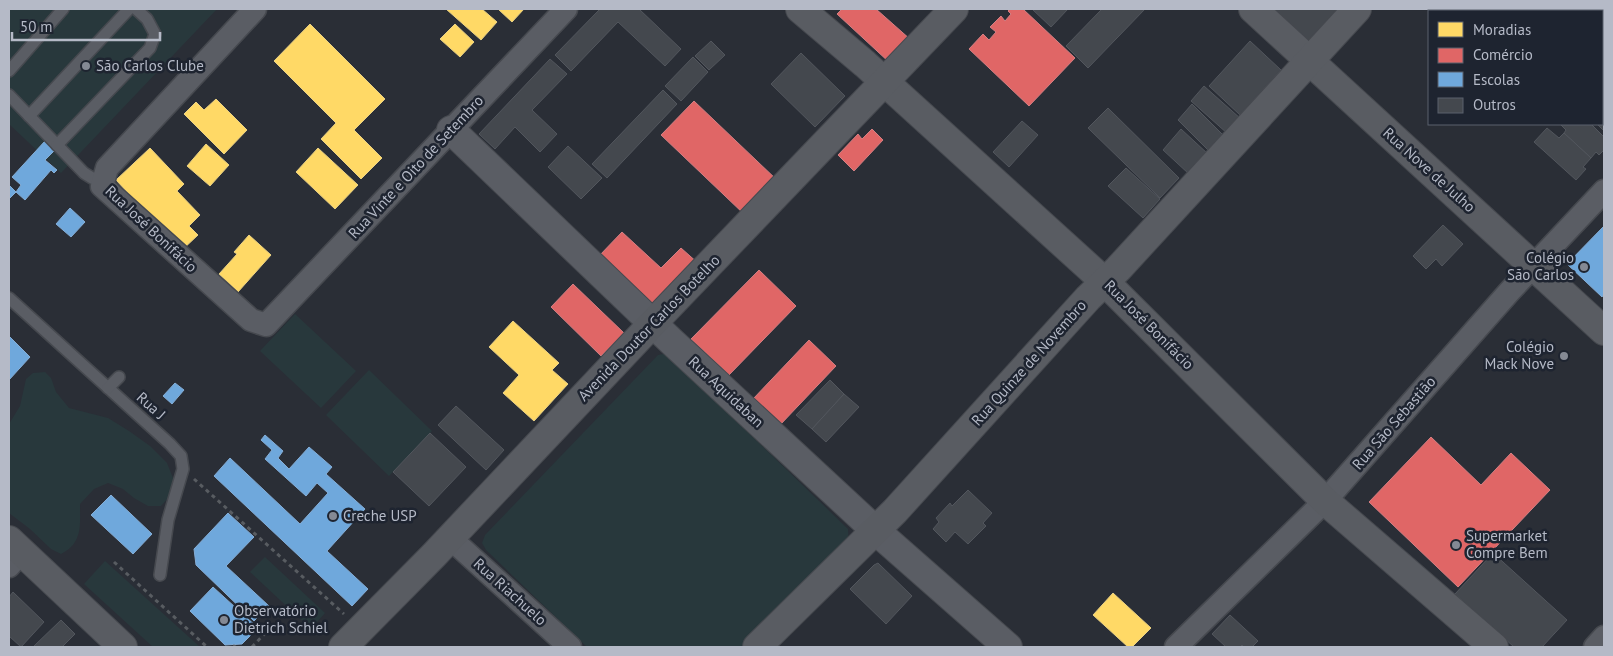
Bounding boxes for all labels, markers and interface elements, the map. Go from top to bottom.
scale bar [12,10,160,42]
legend [1428,10,1603,125]
text: 50 m [20,17,53,36]
text: Moradias [1473,20,1531,39]
text: Comércio [1473,45,1533,64]
place label: São Carlos Clube [96,56,204,75]
marker: São Carlos Clube [80,60,92,72]
text: Escolas [1473,70,1520,89]
street label: Rua Vinte e Oito de Setembro [344,91,487,242]
text: Outros [1473,95,1516,114]
street label: Rua Nove de Julho [1379,123,1479,216]
street label: Rua José Bonifácio [101,181,201,276]
place label: Colégio São Carlos [1507,248,1574,284]
street label: Avenida Doutor Carlos Botelho [574,250,724,405]
marker: Colégio São Carlos [1578,261,1590,273]
street label: Rua José Bonifácio [1101,276,1198,373]
street label: Rua Quinze de Novembro [967,296,1090,429]
place label: Colégio Mack Nove [1485,337,1554,373]
marker: Colégio Mack Nove [1558,350,1570,362]
street label: Rua Aquidaban [685,352,768,431]
street label: Rua São Sebastião [1348,372,1439,473]
street label: Rua J [133,388,170,424]
place label: Creche USP [343,506,417,525]
marker: Creche USP [327,510,339,522]
place label: Supermarket Compre Bem [1466,526,1548,562]
marker: Supermarket Compre Bem [1450,539,1462,551]
street label: Rua Riachuelo [470,554,551,629]
place label: Observatório Dietrich Schiel [234,601,328,637]
marker: Observatório Dietrich Schiel [218,614,230,626]

